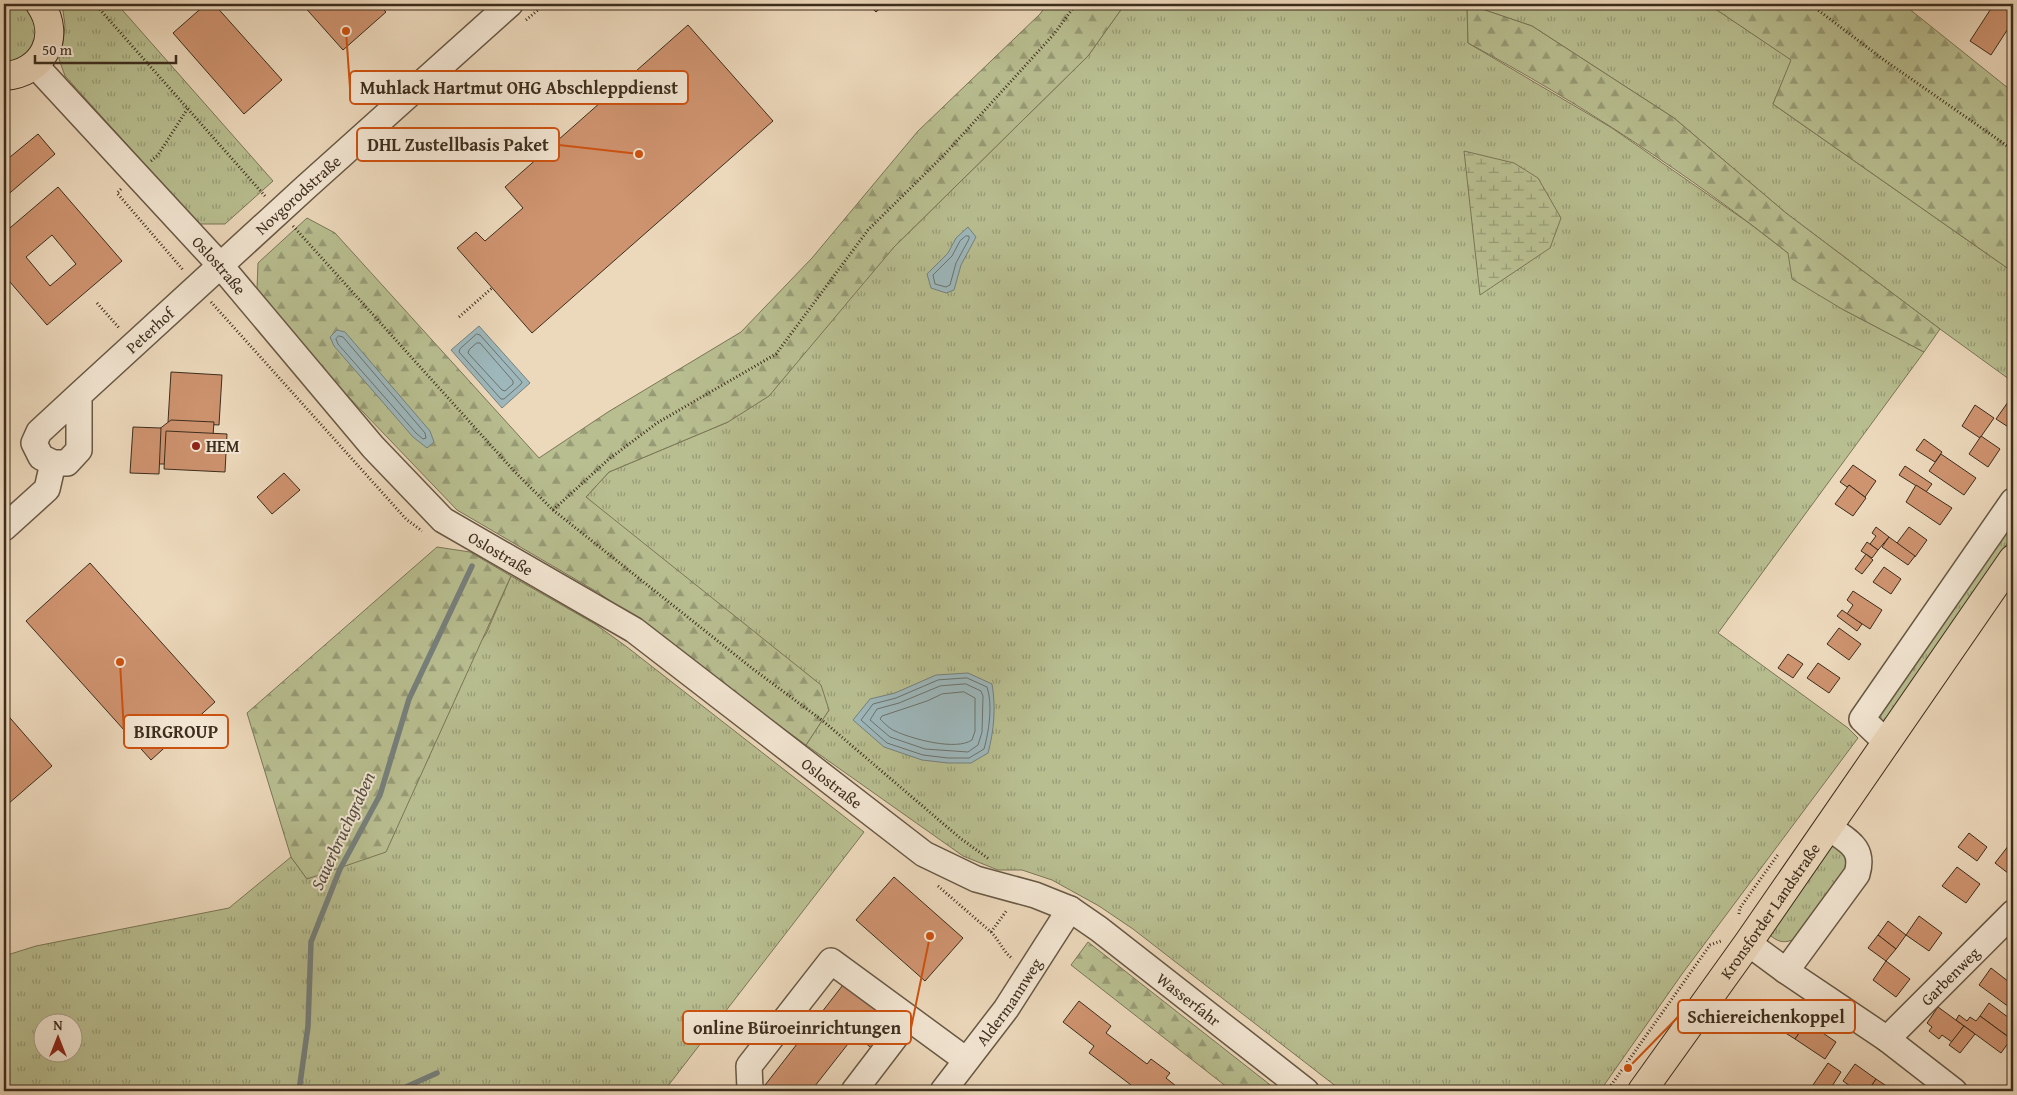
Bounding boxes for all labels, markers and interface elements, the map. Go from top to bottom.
scale bar [35,32,176,64]
text: 50 m [42,39,73,60]
callout: Muhlack Hartmut OHG Abschleppdienst [350,71,688,104]
text: Muhlack Hartmut OHG Abschleppdienst [360,74,678,101]
callout: DHL Zustellbasis Paket [357,128,559,161]
text: DHL Zustellbasis Paket [367,131,549,158]
street label: Novgorodstraße [250,149,346,240]
street label: Oslostraße [187,230,252,300]
street label: Peterhof [120,301,180,359]
place label: HEM [206,434,240,458]
marker: HEM [190,440,202,452]
street label: Oslostraße [464,525,538,582]
callout: BIRGROUP [124,715,228,748]
text: BIRGROUP [134,718,218,745]
street label: Oslostraße [796,752,868,814]
water label: Sauerbruchgraben [303,767,382,894]
street label: Kronsforder Landstraße [1714,838,1826,984]
street label: Garbenweg [1915,941,1985,1011]
street label: Aldermannweg [970,953,1048,1051]
street label: Wasserfahr [1152,967,1226,1032]
callout: Schiereichenkoppel [1678,1000,1855,1033]
text: Schiereichenkoppel [1687,1003,1845,1030]
callout: online Büroeinrichtungen [683,1011,911,1044]
north arrow [32,1012,82,1062]
text: online Büroeinrichtungen [693,1014,901,1041]
text: N [53,1015,63,1035]

